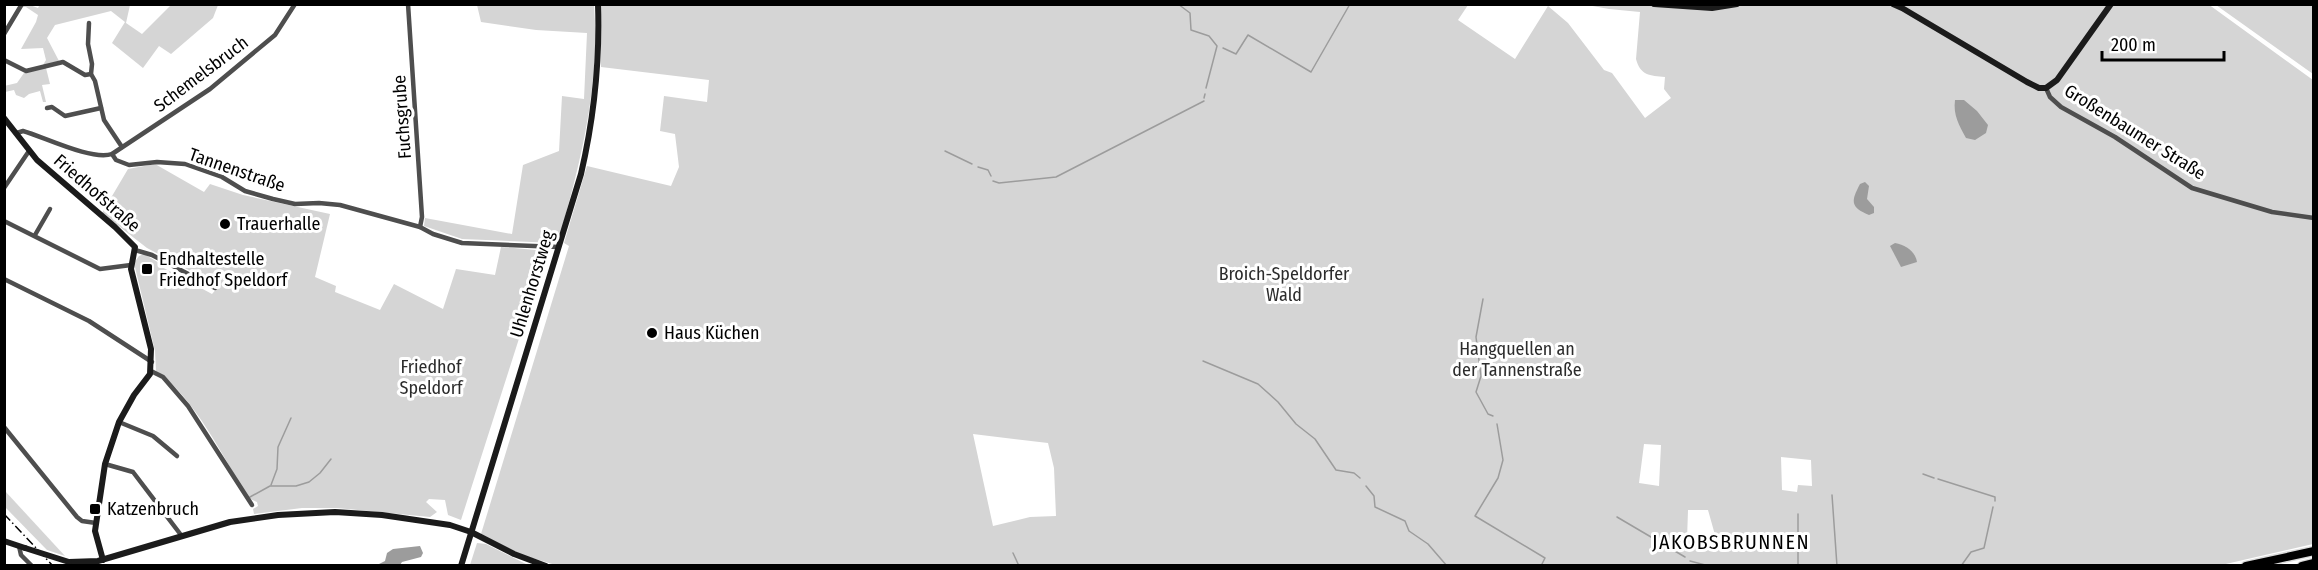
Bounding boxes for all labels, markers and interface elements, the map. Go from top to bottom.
scale bar [2102,24,2224,62]
street label: Schemelsbruch [149,31,253,117]
text: 200 m [2111,34,2156,56]
street label: Fuchsgrube [388,74,416,160]
street label: Großenbaumer Straße [2060,80,2210,184]
street label: Tannenstraße [186,143,288,197]
street label: Friedhofstraße [49,149,145,237]
place label: Trauerhalle [237,213,320,235]
marker: Trauerhalle [218,217,232,231]
street label: Uhlenhorstweg [505,227,559,340]
place label: Endhaltestelle Friedhof Speldorf [159,248,289,291]
marker: Endhaltestelle Friedhof Speldorf [140,262,154,276]
park label: Broich-Speldorfer Wald [1219,263,1350,306]
place label: Haus Küchen [664,322,759,344]
marker: Haus Küchen [645,326,659,340]
park label: Hangquellen an der Tannenstraße [1452,338,1582,381]
park label: Friedhof Speldorf [400,356,464,399]
place label: Katzenbruch [107,498,199,520]
marker: Katzenbruch [88,502,102,516]
district label: JAKOBSBRUNNEN [1652,530,1810,554]

